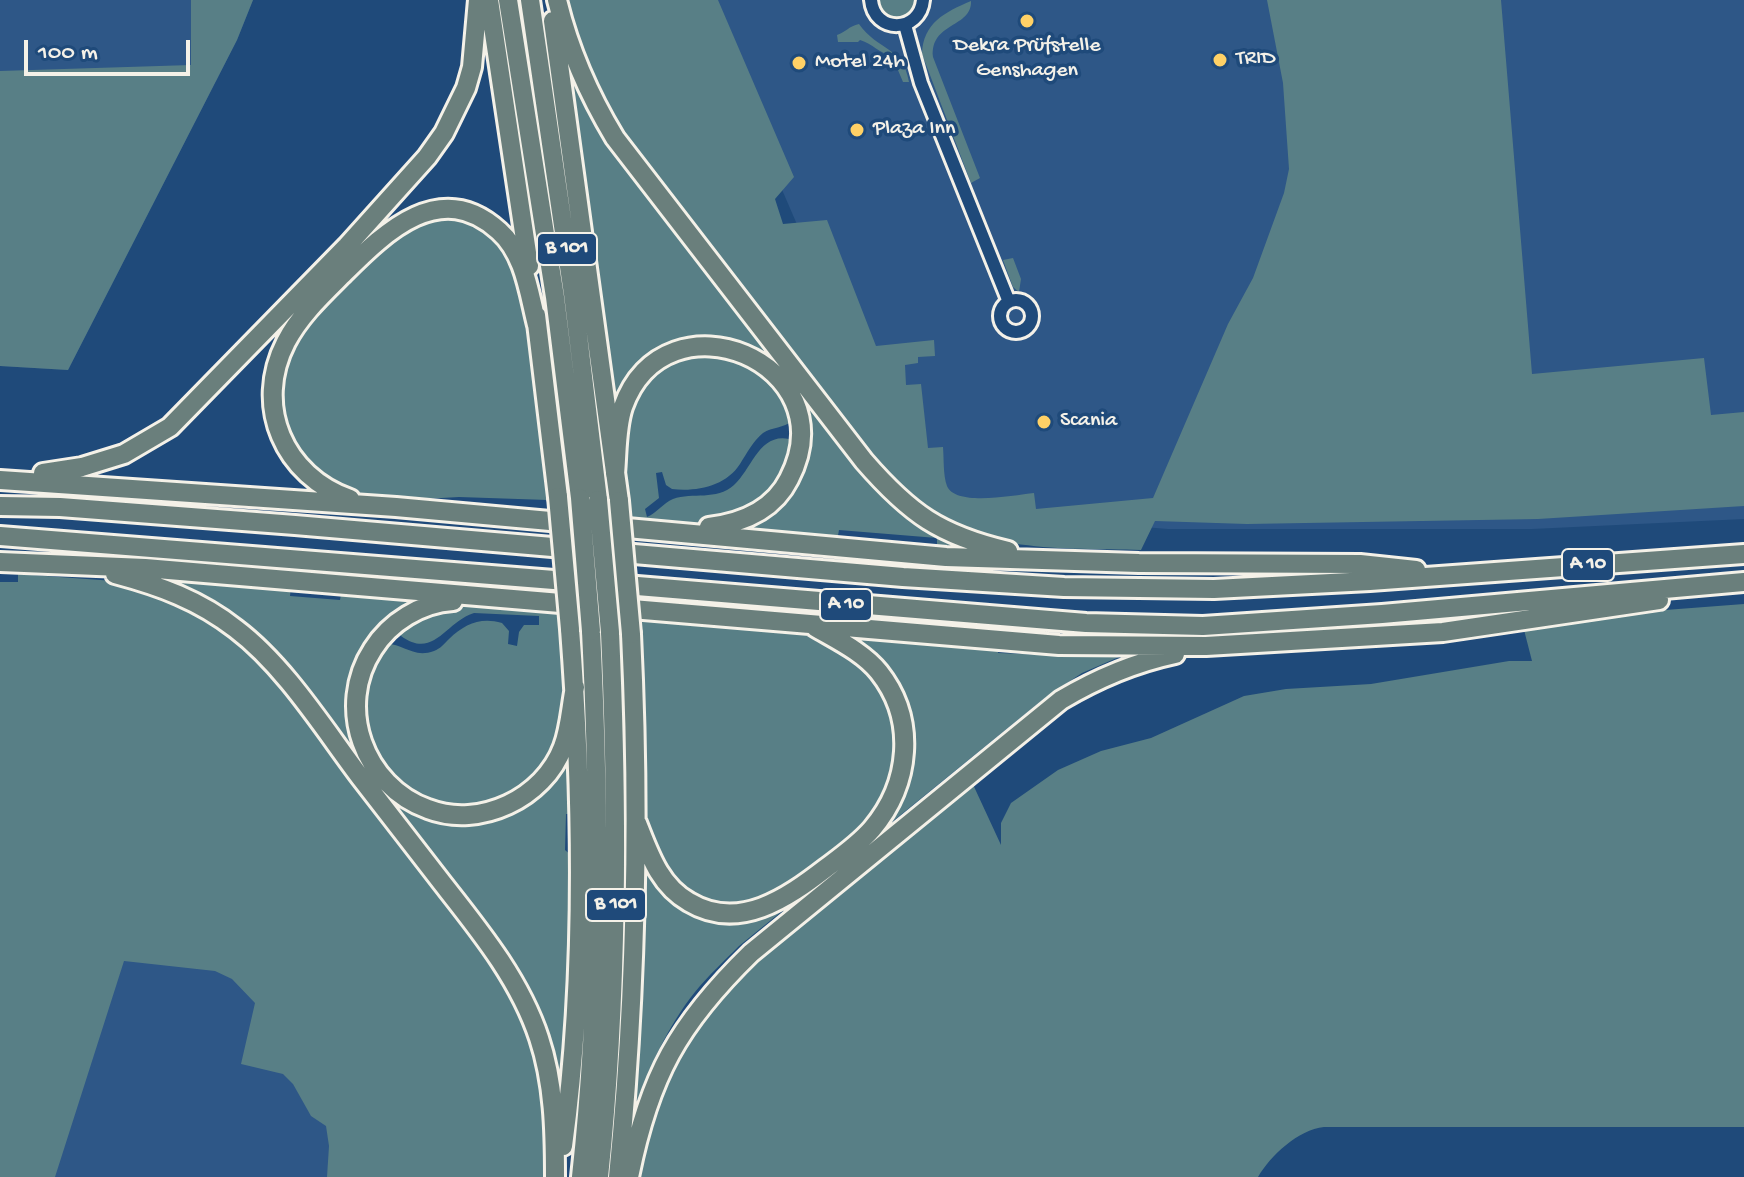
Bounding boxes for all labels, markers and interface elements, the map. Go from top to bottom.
marker: Dekra Prüfstelle Genshagen [1018,12,1036,30]
scale bar [28,24,194,74]
place label: Dekra Prüfstelle Genshagen [953,34,1101,86]
text: 100 m [38,39,98,68]
place label: TRID [1236,47,1276,73]
place label: Motel 24h [815,50,905,76]
marker: TRID [1211,51,1229,69]
marker: Motel 24h [790,54,808,72]
place label: Plaza Inn [873,117,956,143]
marker: Plaza Inn [848,121,866,139]
road number: B 101 [537,233,597,265]
place label: Scania [1060,409,1117,435]
marker: Scania [1035,413,1053,431]
road number: A 10 [1562,549,1614,581]
road number: A 10 [820,589,872,621]
road number: B 101 [586,889,646,921]

